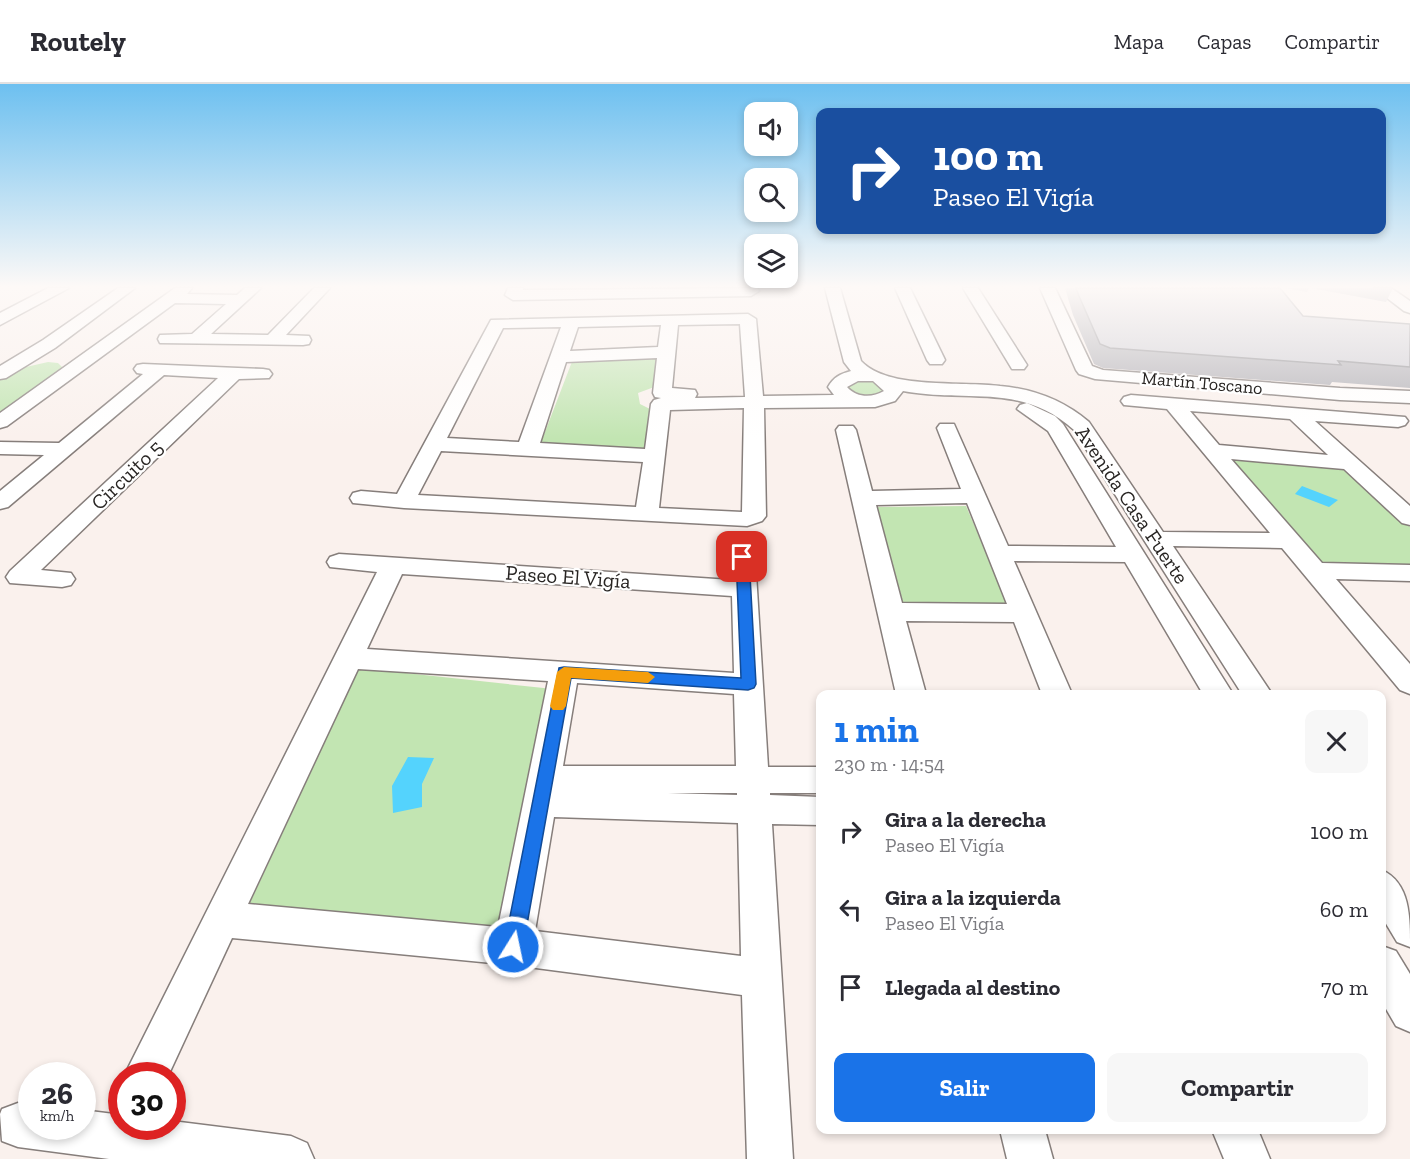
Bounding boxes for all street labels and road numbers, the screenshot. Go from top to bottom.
street label: Martín Toscano [1141,367,1263,399]
street label: Avenida Casa Fuerte [1070,421,1195,588]
street label: Circuito 5 [86,434,168,515]
street label: Paseo El Vigía [505,560,631,593]

